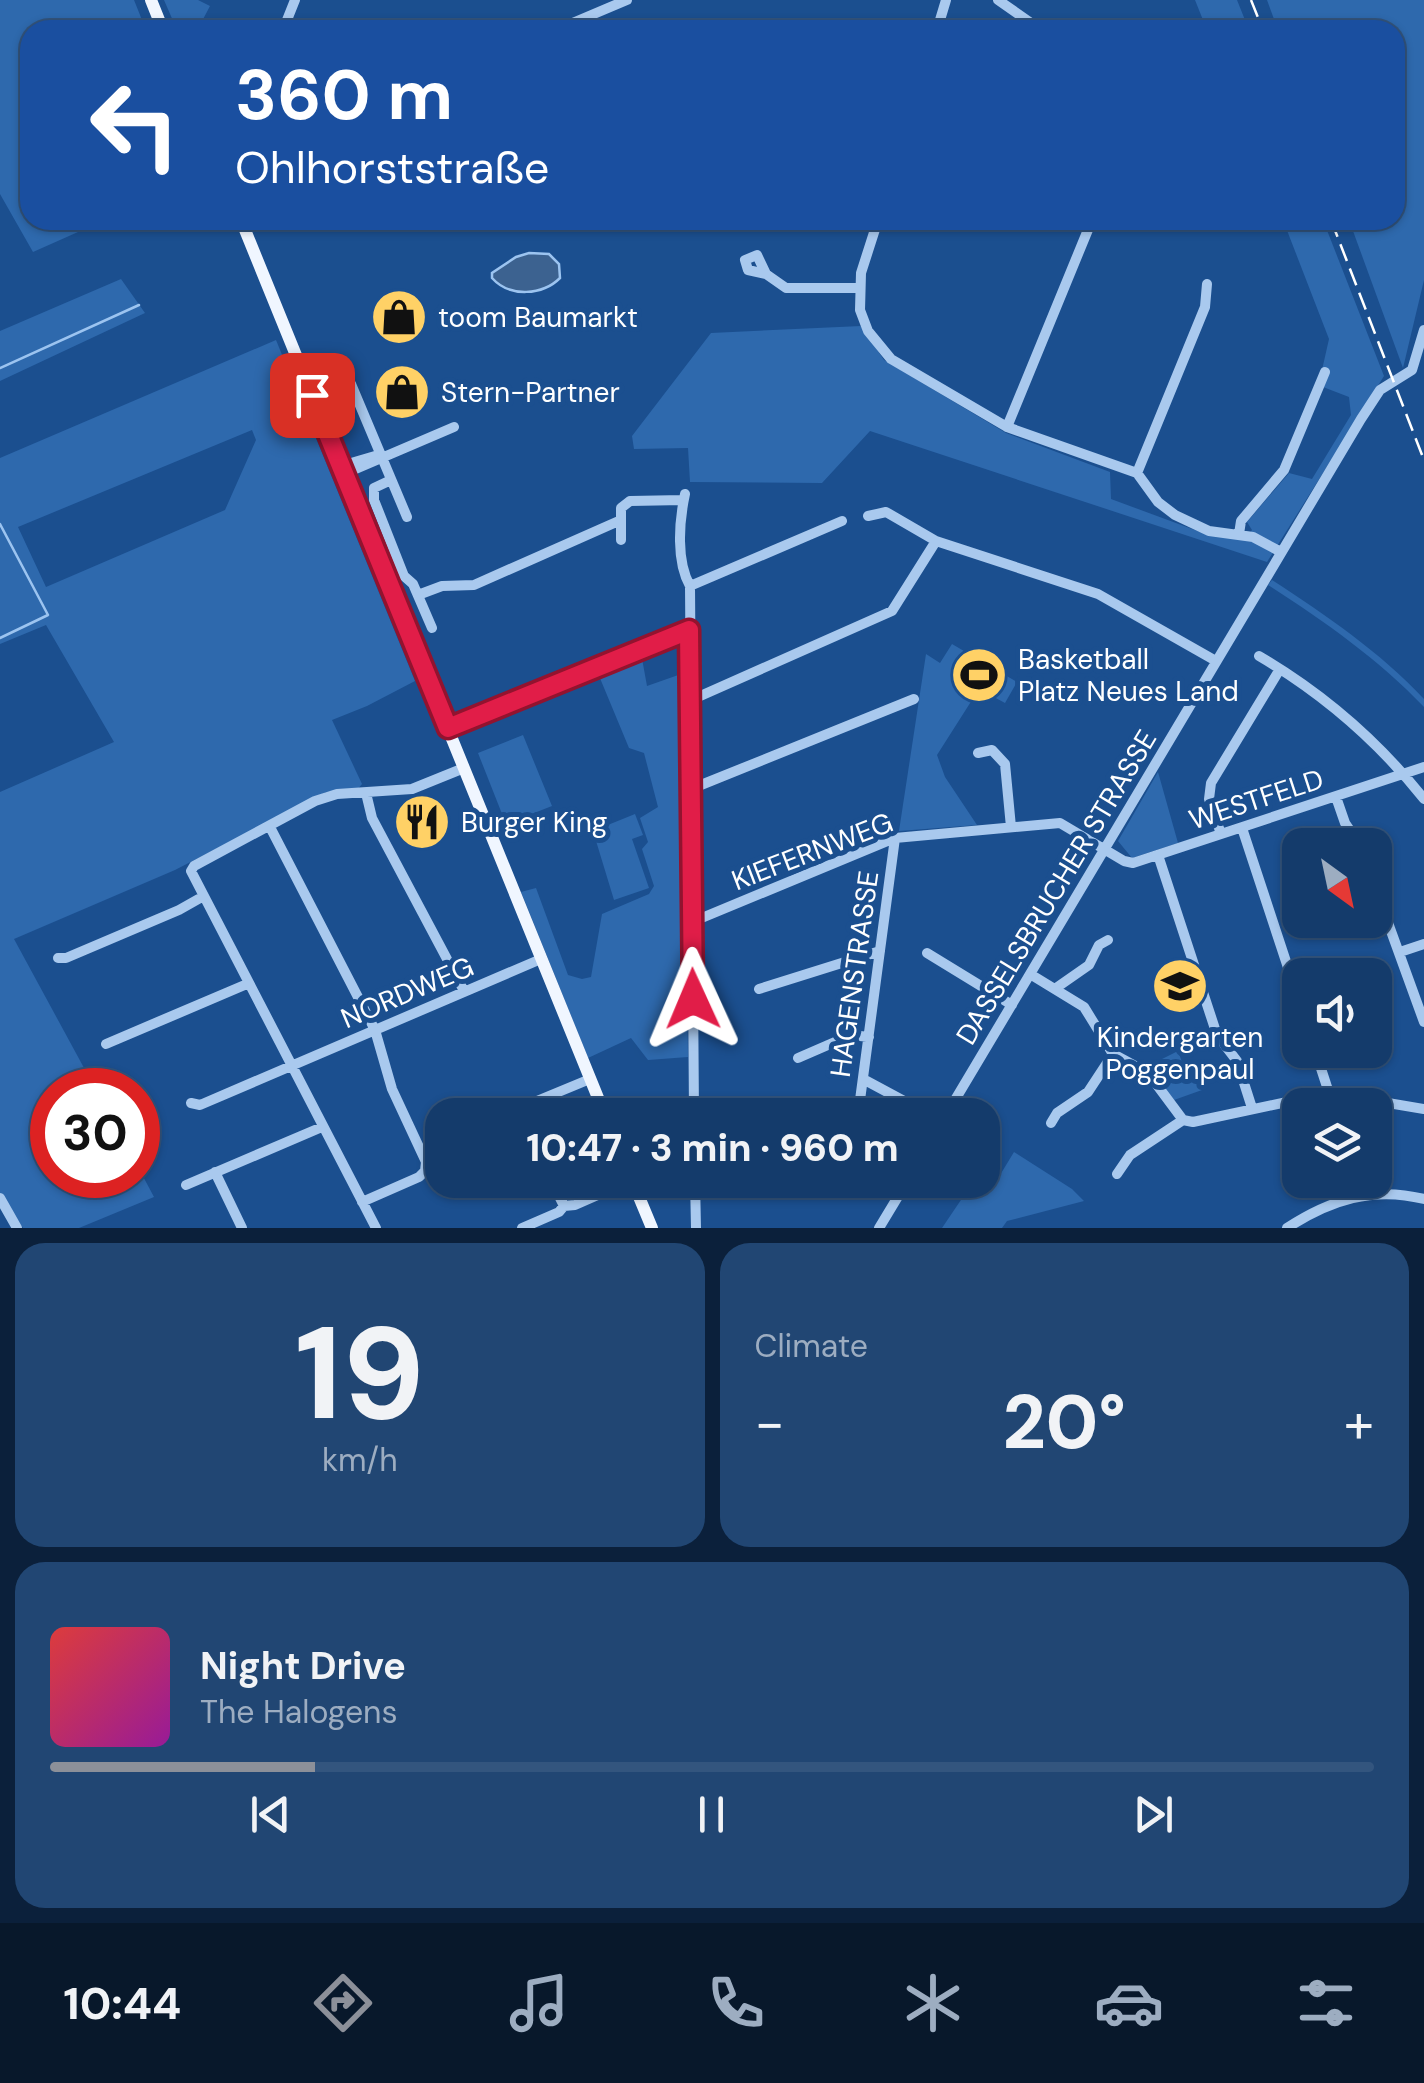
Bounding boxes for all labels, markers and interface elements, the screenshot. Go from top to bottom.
text: 360 m [235,50,453,141]
icon: left [70,60,200,190]
text: Ohlhorststraße [235,138,549,197]
shop icon: toom Baumarkt [369,287,429,347]
place label: toom Baumarkt [438,299,638,336]
pin [270,353,355,438]
shop icon: Stern-Partner [372,362,432,422]
icon: arrive [285,368,340,423]
place label: Stern-Partner [441,374,620,411]
place label: Basketball Platz Neues Land [1018,641,1239,710]
sports icon: Basketball Platz Neues Land [949,645,1009,705]
street label: DASSELSBRUCHER STRASSE [948,723,1165,1051]
street label: WESTFELD [1184,760,1328,839]
restaurant icon: Burger King [392,792,452,852]
place label: Burger King [461,804,608,841]
street label: KIEFERNWEG [726,804,898,899]
north arrow [1282,828,1392,938]
map controls [1282,828,1392,1198]
street label: HAGENSTRASSE [822,869,887,1080]
position arrow [641,947,745,1051]
street label: NORDWEG [335,948,479,1037]
school or university icon: Kindergarten Poggenpaul [1150,956,1210,1016]
button: sound [1282,958,1392,1068]
place label: Kindergarten Poggenpaul [1097,1019,1263,1088]
speed limit sign: 30 [30,1068,160,1198]
button: layers [1282,1088,1392,1198]
text: 10:47 · 3 min · 960 m [526,1123,899,1173]
text: 19 [295,1289,425,1458]
text: Climate [755,1325,868,1367]
text: 20° [1003,1374,1126,1471]
text: − [755,1387,785,1459]
text: + [1344,1387,1374,1459]
text: km/h [322,1439,398,1481]
text: Night Drive [200,1641,406,1691]
text: The Halogens [200,1691,398,1733]
icon: previous [243,1787,298,1842]
icon: pause [684,1787,739,1842]
icon: next [1126,1787,1181,1842]
icon: directions [308,1968,378,2038]
icon: music [504,1968,574,2038]
icon: phone [701,1968,771,2038]
icon: climate [898,1968,968,2038]
icon: car [1094,1968,1164,2038]
icon: filters [1291,1968,1361,2038]
text: 10:44 [63,1974,181,2033]

